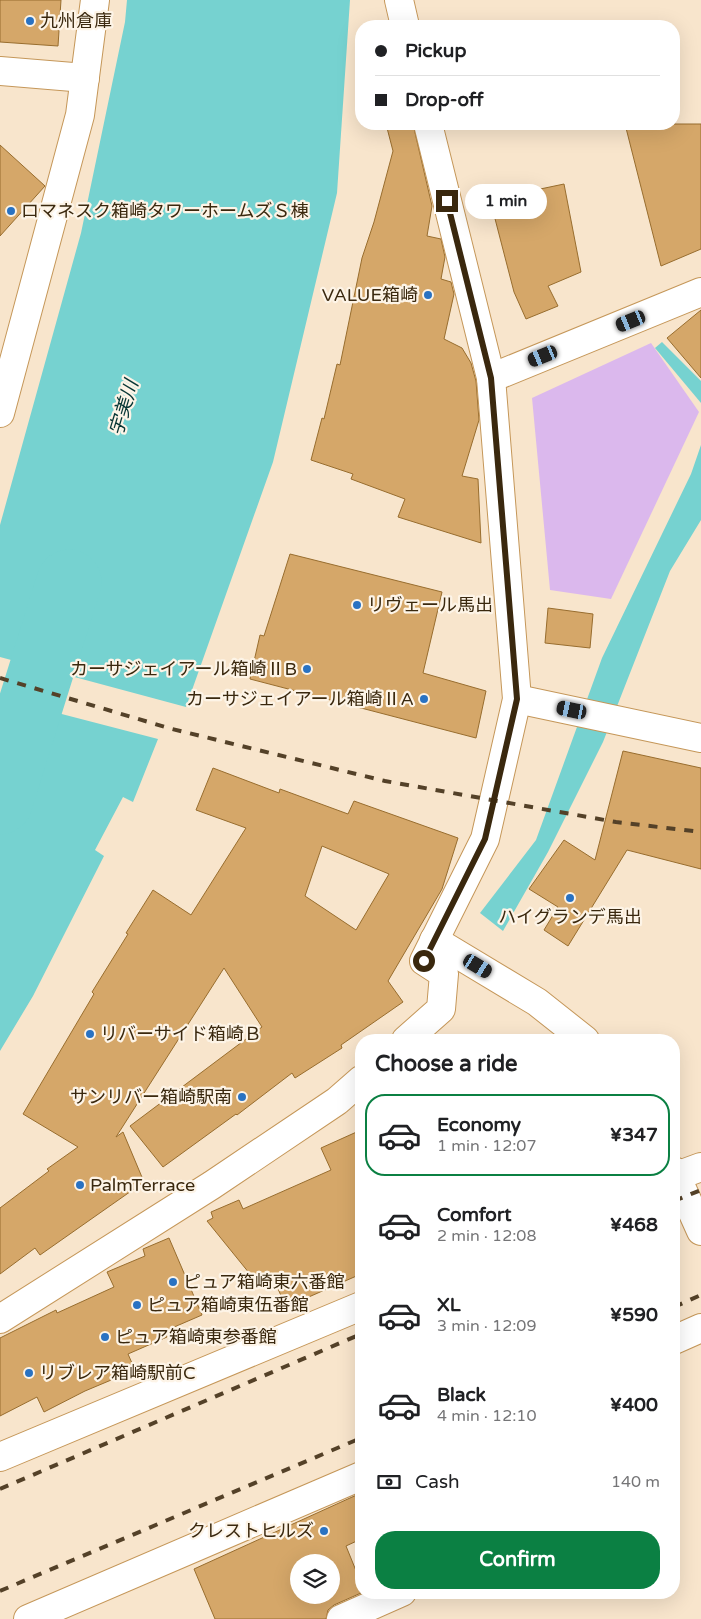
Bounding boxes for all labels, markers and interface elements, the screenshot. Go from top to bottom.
place label: 九州倉庫 [40,10,112,32]
marker: 九州倉庫 [24,15,36,27]
text: Pickup [405,40,466,62]
text: Drop-off [405,89,484,111]
callout: 1 min [464,184,547,218]
route end [436,190,458,212]
text: 1 min [485,191,527,211]
place label: ロマネスク箱崎タワーホームズＳ棟 [21,200,308,222]
marker: ロマネスク箱崎タワーホームズＳ棟 [5,205,17,217]
place label: VALUE箱崎 [322,284,418,306]
marker: VALUE箱崎 [422,289,434,301]
car [614,308,647,334]
car [526,343,559,369]
water label: 宇美川 [105,376,143,438]
place label: リヴェール馬出 [367,594,493,616]
marker: リヴェール馬出 [351,599,363,611]
place label: カーサジェイアール箱崎ⅡB [70,658,297,680]
marker: カーサジェイアール箱崎ⅡB [301,663,313,675]
place label: カーサジェイアール箱崎ⅡA [186,688,414,710]
marker: カーサジェイアール箱崎ⅡA [418,693,430,705]
car [555,700,588,720]
marker: ハイグランデ馬出 [564,892,576,904]
place label: ハイグランデ馬出 [498,906,642,928]
route start [413,950,435,972]
car [461,952,494,980]
place label: リバーサイド箱崎Ｂ [100,1023,262,1045]
marker: リバーサイド箱崎Ｂ [84,1028,96,1040]
text: Choose a ride [375,1051,518,1077]
place label: サンリバー箱崎駅南 [70,1086,232,1108]
marker: サンリバー箱崎駅南 [236,1091,248,1103]
icon: car [377,1113,422,1158]
text: Economy [437,1114,521,1136]
text: ¥347 [610,1124,658,1146]
text: 1 min · 12:07 [437,1136,536,1156]
place label: PalmTerrace [90,1174,195,1196]
marker: PalmTerrace [74,1179,86,1191]
icon: car [377,1203,422,1248]
text: Comfort [437,1204,511,1226]
text: ¥468 [610,1214,658,1236]
text: 2 min · 12:08 [437,1226,536,1246]
place label: ピュア箱崎東六番館 [183,1271,345,1293]
marker: ピュア箱崎東六番館 [167,1276,179,1288]
icon: car [377,1293,422,1338]
place label: ピュア箱崎東伍番館 [147,1294,309,1316]
text: XL [437,1294,461,1316]
marker: ピュア箱崎東伍番館 [131,1299,143,1311]
text: ¥590 [610,1304,658,1326]
text: 3 min · 12:09 [437,1316,536,1336]
place label: ピュア箱崎東参番館 [115,1326,277,1348]
marker: ピュア箱崎東参番館 [99,1331,111,1343]
place label: リブレア箱崎駅前C [39,1362,196,1384]
marker: リブレア箱崎駅前C [23,1367,35,1379]
icon: car [377,1383,422,1428]
text: Black [437,1384,486,1406]
text: ¥400 [610,1394,658,1416]
text: 4 min · 12:10 [437,1406,536,1426]
icon: cash [375,1468,403,1496]
text: Cash [415,1471,460,1493]
text: 140 m [611,1472,660,1492]
place label: クレストヒルズ [188,1520,314,1542]
marker: クレストヒルズ [318,1525,330,1537]
button: Confirm [375,1531,660,1589]
map controls [290,1554,340,1604]
button: layers [290,1554,340,1604]

